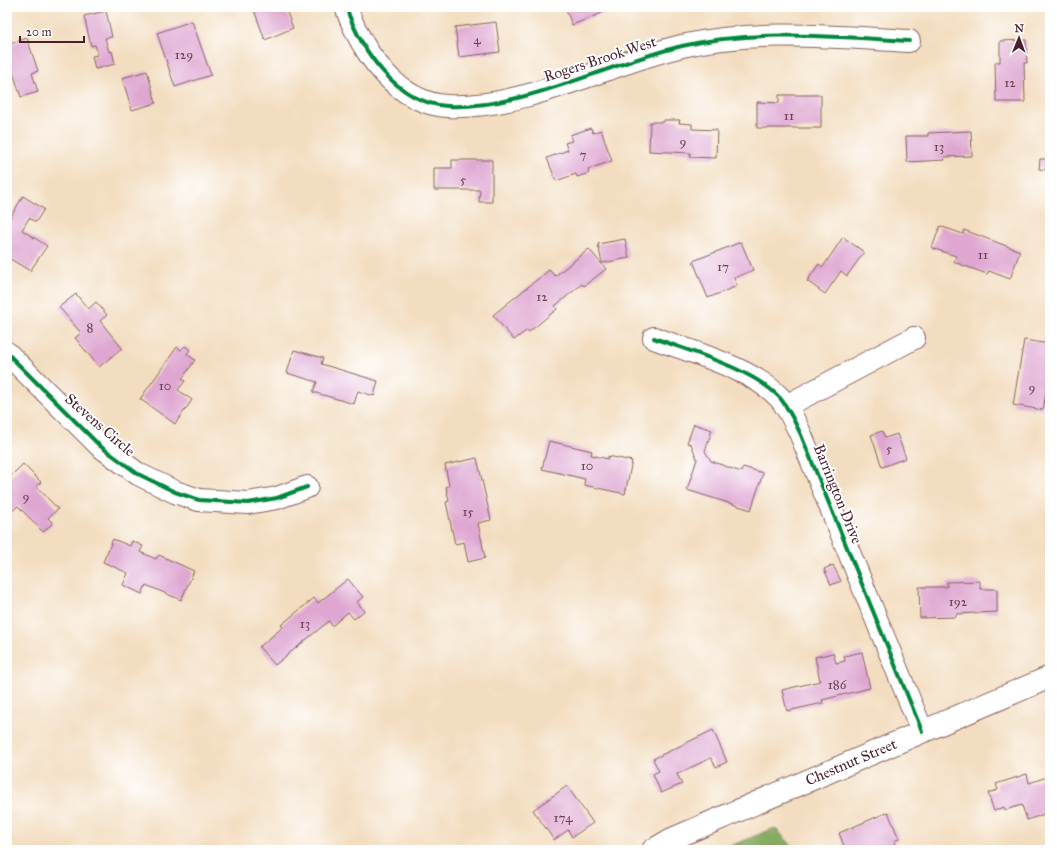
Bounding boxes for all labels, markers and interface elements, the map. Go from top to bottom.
scale bar [20,18,84,44]
north arrow [999,18,1039,58]
text: N [1014,22,1025,35]
text: 20 m [26,25,52,39]
house number: 4 [473,32,481,48]
street label: Rogers Brook West [541,32,659,86]
house number: 129 [175,47,193,63]
house number: 12 [1004,75,1016,91]
house number: 11 [784,108,794,124]
house number: 9 [680,134,687,150]
house number: 13 [934,139,944,155]
house number: 7 [580,147,587,163]
house number: 5 [460,172,466,188]
house number: 11 [978,247,988,263]
house number: 17 [717,259,729,275]
house number: 12 [536,289,548,305]
house number: 8 [87,320,94,336]
house number: 10 [159,378,171,394]
house number: 9 [1029,380,1036,396]
street label: Stevens Circle [61,390,139,460]
house number: 5 [886,441,892,457]
street label: Barrington Drive [810,442,866,546]
house number: 10 [581,458,593,474]
house number: 9 [23,489,30,505]
house number: 15 [462,504,474,520]
house number: 192 [949,594,968,610]
house number: 13 [300,616,310,632]
house number: 186 [828,677,847,693]
street label: Chestnut Street [803,734,900,789]
house number: 174 [553,810,573,826]

